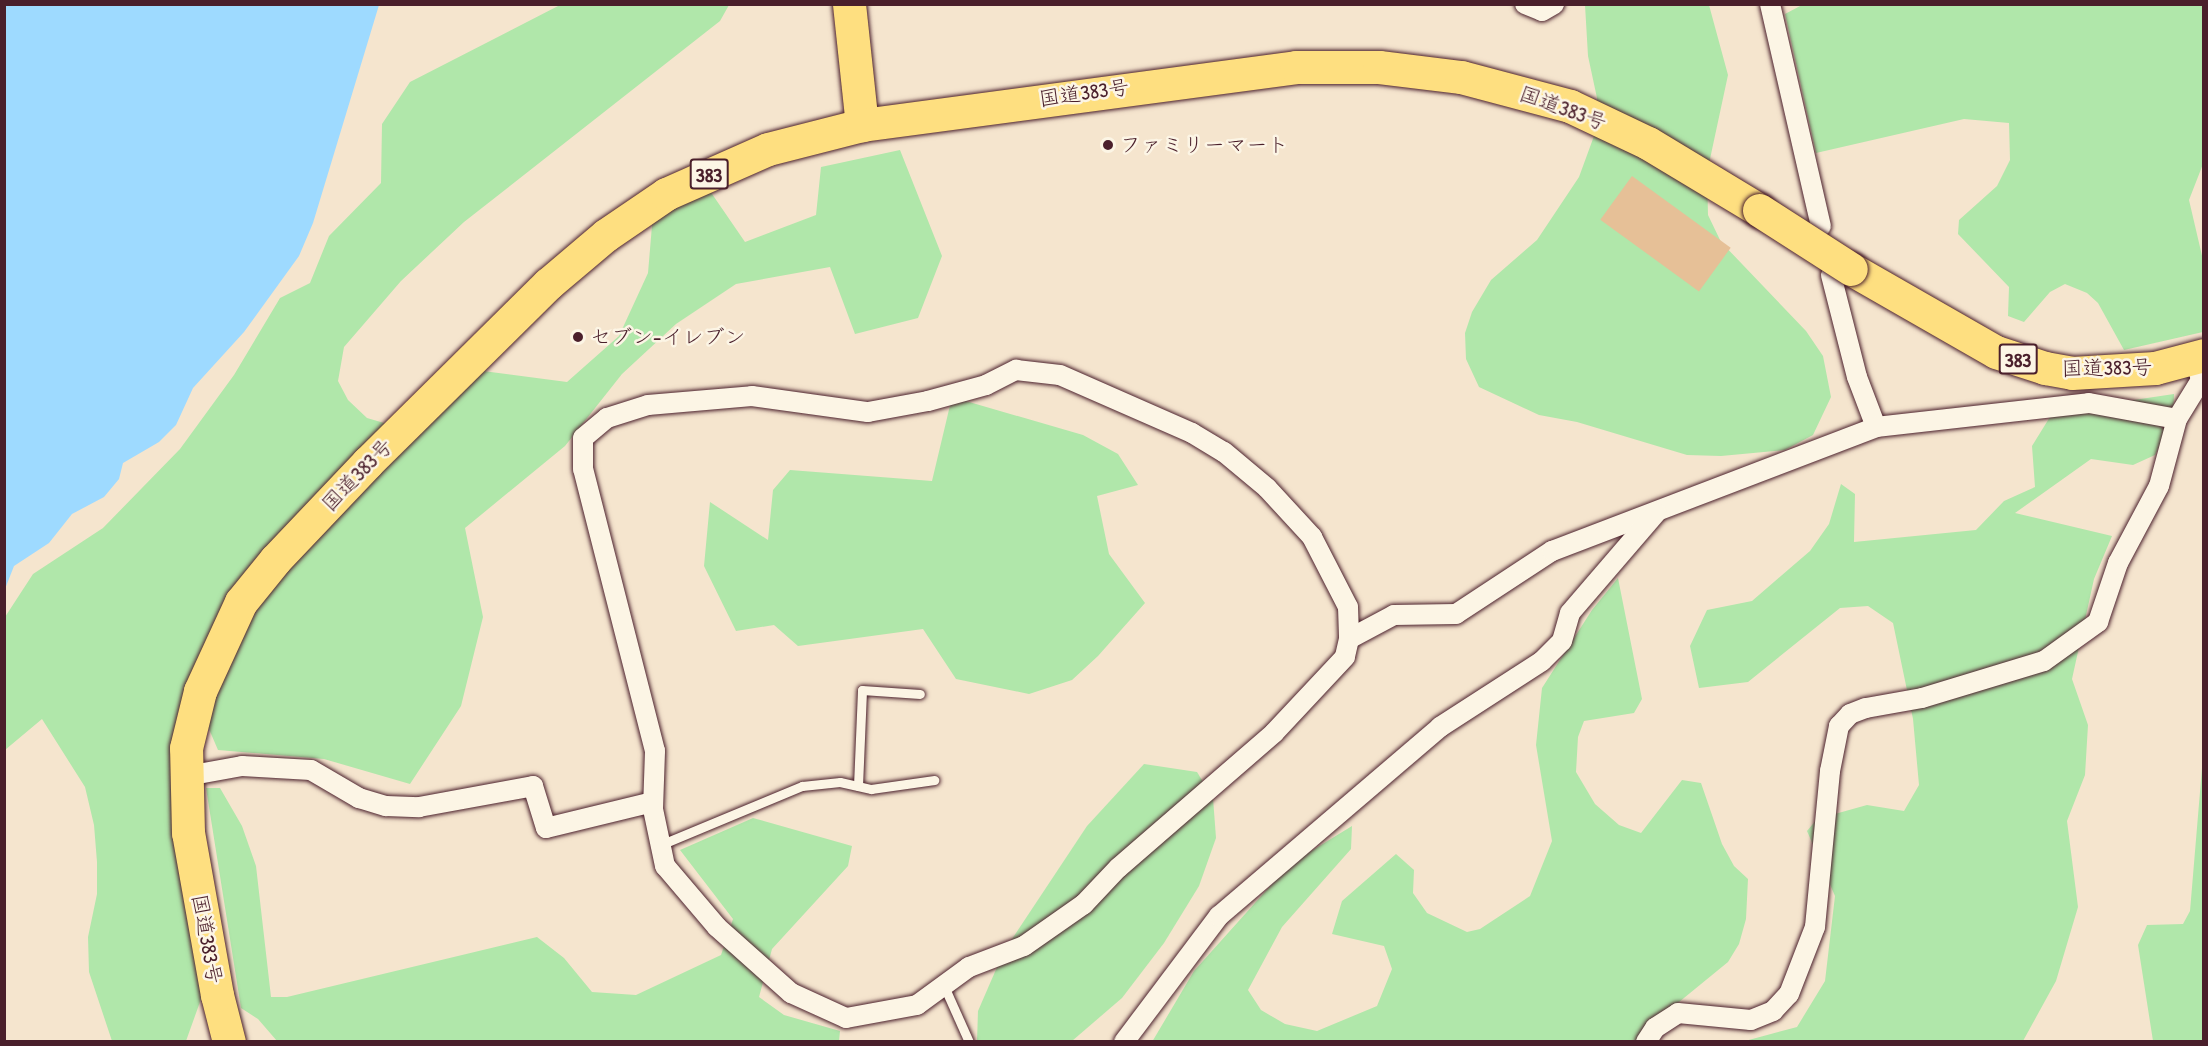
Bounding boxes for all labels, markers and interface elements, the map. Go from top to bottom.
street label: 国道383号 [1037,74,1131,112]
street label: 国道383号 [1516,81,1610,135]
place label: ファミリーマート [1120,132,1288,158]
marker: ファミリーマート [1101,138,1115,152]
road number: 383 [690,157,728,191]
place label: セブン-イレブン [590,324,745,350]
marker: セブン-イレブン [571,330,585,344]
road number: 383 [1998,342,2038,376]
street label: 国道383号 [2061,355,2153,381]
street label: 国道383号 [316,434,398,516]
street label: 国道383号 [187,892,227,986]

